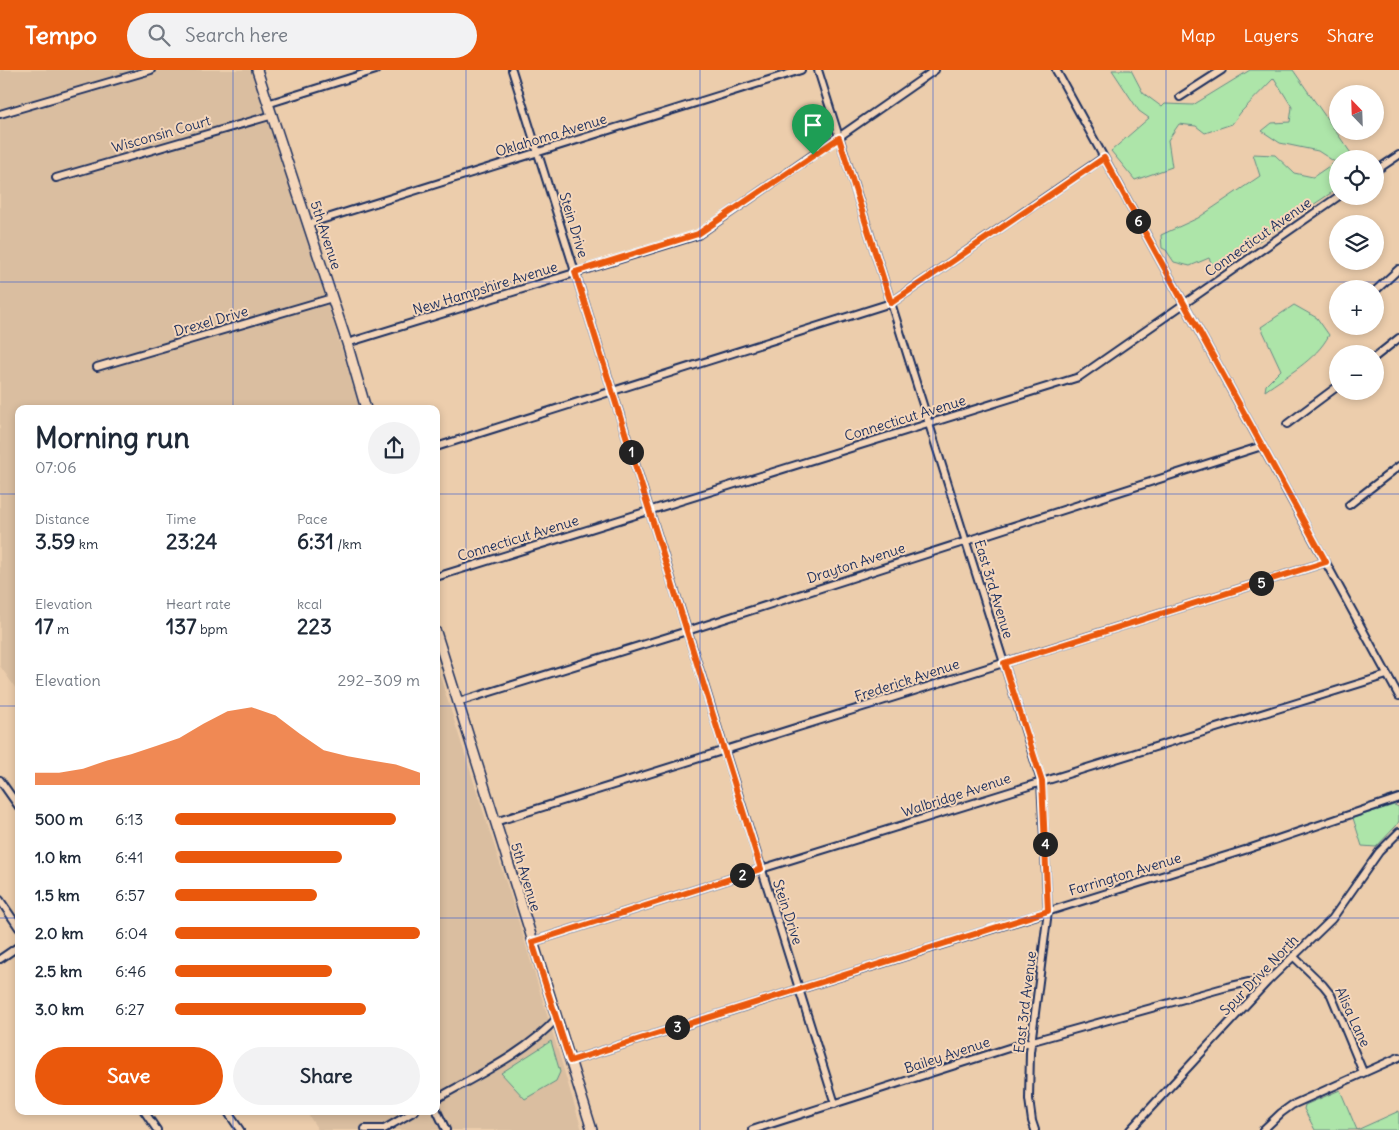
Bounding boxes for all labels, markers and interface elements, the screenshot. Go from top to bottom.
search box [127,13,477,58]
text: Tempo [25,20,97,50]
icon: search [145,21,173,49]
text: Search here [185,23,288,47]
text: Map [1180,24,1215,47]
text: Layers [1243,24,1299,47]
text: Share [1327,24,1374,47]
north arrow [1329,85,1384,140]
map controls [1329,85,1384,400]
pin [792,104,834,155]
street label: Oklahoma Avenue [493,109,609,161]
street label: Wisconsin Court [110,111,213,157]
icon: arrive [799,111,827,139]
button: locate [1329,150,1384,205]
street label: Stein Drive [556,190,592,260]
street label: Connecticut Avenue [1201,194,1315,280]
street label: 5th Avenue [306,198,346,272]
pin: 6 [1126,208,1150,234]
text: 6 [1134,212,1143,230]
button: layers [1329,215,1384,270]
street label: New Hampshire Avenue [410,257,560,319]
button: + [1329,280,1384,335]
street label: Drexel Drive [172,302,250,340]
button: − [1329,345,1384,400]
street label: Connecticut Avenue [842,391,968,445]
text: Morning run [35,420,190,456]
button: share [368,422,420,474]
pin: 1 [618,440,644,464]
text: 1 [629,443,634,461]
text: 07:06 [35,457,77,477]
text: Distance [35,510,90,528]
text: Time [166,510,196,528]
text: Pace [297,510,327,528]
street label: Connecticut Avenue [455,511,581,565]
text: 3.59 [35,528,75,555]
text: 23:24 [166,528,218,555]
text: 6:31 [297,528,334,555]
text: km [75,535,98,553]
text: /km [334,535,362,553]
street label: East 3rd Avenue [970,537,1018,641]
street label: Drayton Avenue [805,539,907,587]
pin: 5 [1248,570,1274,596]
text: 5 [1257,574,1266,592]
text: Elevation [35,595,92,613]
text: Heart rate [166,595,231,613]
text: kcal [297,595,322,613]
text: 17 [35,613,54,640]
text: 137 [166,613,197,640]
text: 223 [297,613,332,640]
text: m [54,620,69,638]
text: bpm [197,620,228,638]
street label: Frederick Avenue [852,655,962,705]
text: Elevation [35,670,101,690]
text: 292–309 m [338,670,420,690]
street label: Walbridge Avenue [899,769,1013,821]
text: 500 m [35,809,83,829]
text: 6:13 [115,809,143,829]
pin: 4 [1032,832,1058,856]
text: 4 [1041,835,1050,853]
street label: 5th Avenue [507,840,545,914]
text: 1.0 km [35,847,81,867]
text: 6:41 [115,847,143,867]
street label: Farrington Avenue [1067,848,1183,900]
pin: 2 [730,862,754,888]
text: 2 [739,866,746,884]
street label: Stein Drive [769,877,807,947]
text: 1.5 km [35,885,80,905]
text: 6:57 [115,885,145,905]
text: 2.0 km [35,923,84,943]
text: 6:04 [115,923,148,943]
street label: Spur Drive North [1216,931,1302,1019]
street label: East 3rd Avenue [1010,950,1040,1054]
text: 2.5 km [35,961,82,981]
text: 6:46 [115,961,146,981]
street label: Alisa Lane [1331,984,1375,1050]
text: 3.0 km [35,999,84,1019]
text: 6:27 [115,999,144,1019]
pin: 3 [664,1014,690,1040]
text: 3 [674,1018,681,1036]
street label: Bailey Avenue [902,1033,992,1077]
button: Save [35,1047,223,1105]
button: Share [233,1047,420,1105]

